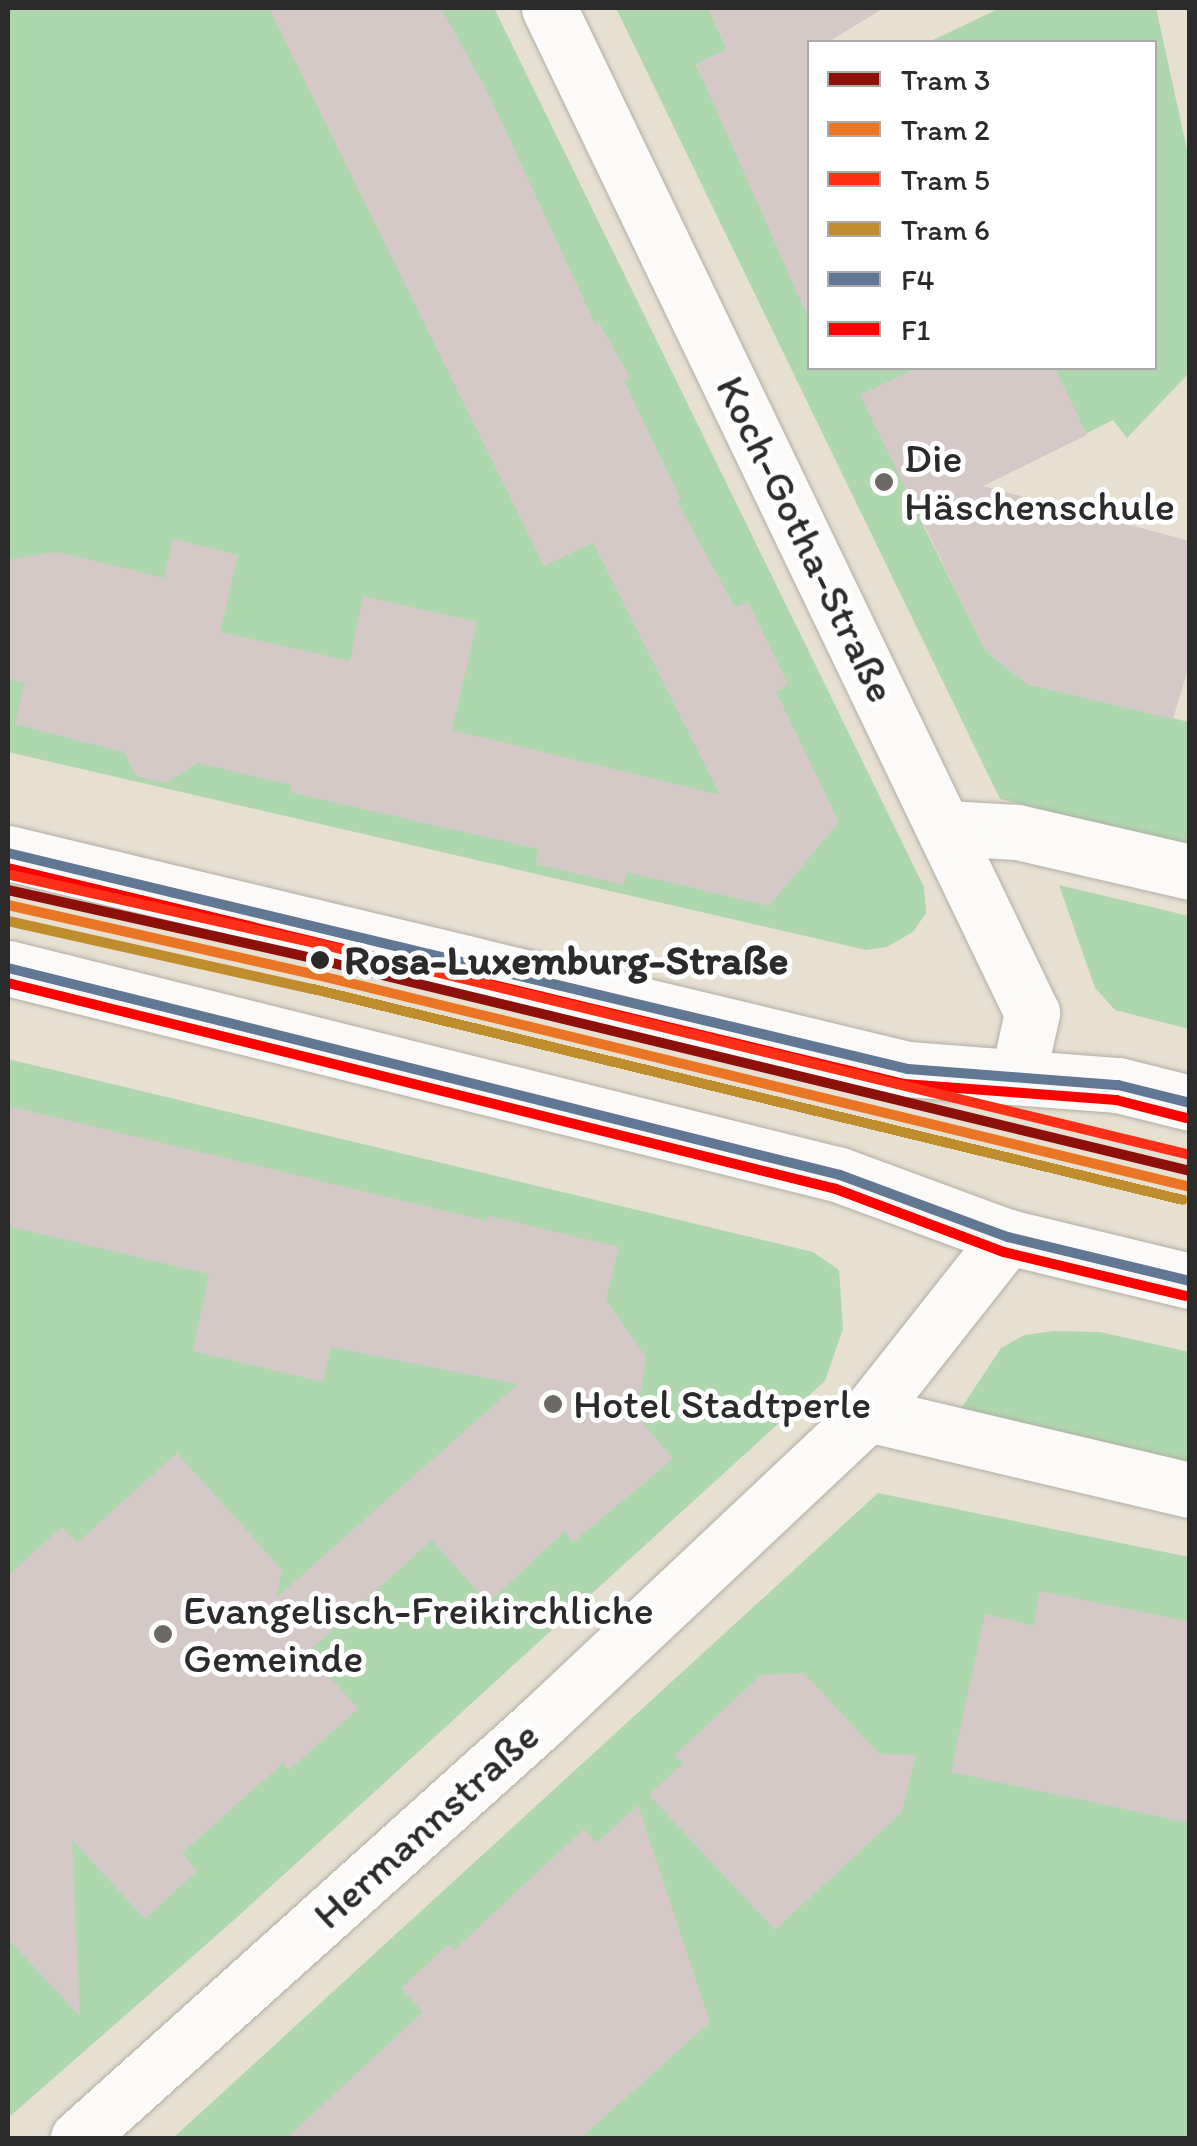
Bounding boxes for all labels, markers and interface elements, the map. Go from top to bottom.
legend [807,40,1157,370]
text: Tram 3 [901,61,990,98]
text: Tram 2 [901,111,990,148]
text: Tram 5 [901,161,990,198]
text: Tram 6 [901,211,990,248]
text: F4 [901,261,934,298]
text: F1 [901,311,930,348]
street label: Koch-Gotha-Straße [705,368,907,710]
place label: Die Häschenschule [904,433,1175,532]
marker: Die Häschenschule [873,471,895,493]
place label: Rosa-Luxemburg-Straße [344,935,788,985]
marker: Rosa-Luxemburg-Straße [305,945,335,975]
place label: Hotel Stadtperle [573,1379,870,1429]
marker: Hotel Stadtperle [542,1393,564,1415]
place label: Evangelisch-Freikirchliche Gemeinde [183,1585,654,1684]
marker: Evangelisch-Freikirchliche Gemeinde [152,1623,174,1645]
street label: Hermannstraße [303,1710,549,1940]

